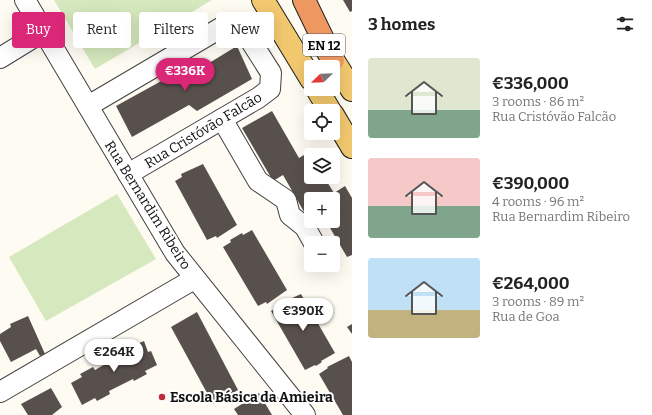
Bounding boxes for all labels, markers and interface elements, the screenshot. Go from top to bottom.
chip: Buy [12,12,65,48]
chip: Rent [73,12,131,48]
chip: Filters [139,12,208,48]
chip: New [216,12,274,48]
icon: filters [614,13,636,35]
text: 3 homes [368,14,435,35]
road number: EN 12 [303,34,345,56]
pin: €336K [157,58,213,92]
north arrow [304,60,340,96]
map controls [304,60,340,272]
text: €336K [165,63,205,78]
text: €336,000 [492,73,569,94]
icon: home [400,74,448,122]
street label: Rua Cristóvão Falcão [142,89,265,172]
text: 3 rooms · 86 m² [492,94,584,109]
button: locate [304,104,340,140]
text: Rua Cristóvão Falcão [492,109,616,124]
street label: Rua Bernardim Ribeiro [101,138,194,273]
button: layers [304,148,340,184]
text: €390,000 [492,173,569,194]
icon: home [400,174,448,222]
button: + [304,192,340,228]
text: 4 rooms · 96 m² [492,194,584,209]
text: Rua Bernardim Ribeiro [492,209,630,224]
button: − [304,236,340,272]
text: €264,000 [492,273,570,294]
icon: home [400,274,448,322]
text: 3 rooms · 89 m² [492,294,584,309]
pin: €390K [275,298,331,332]
text: €390K [282,303,324,318]
text: Rua de Goa [492,309,560,324]
pin: €264K [86,339,142,373]
text: €264K [93,344,135,359]
place label: Escola Básica da Amieira [170,389,333,406]
marker: Escola Básica da Amieira [157,392,167,402]

